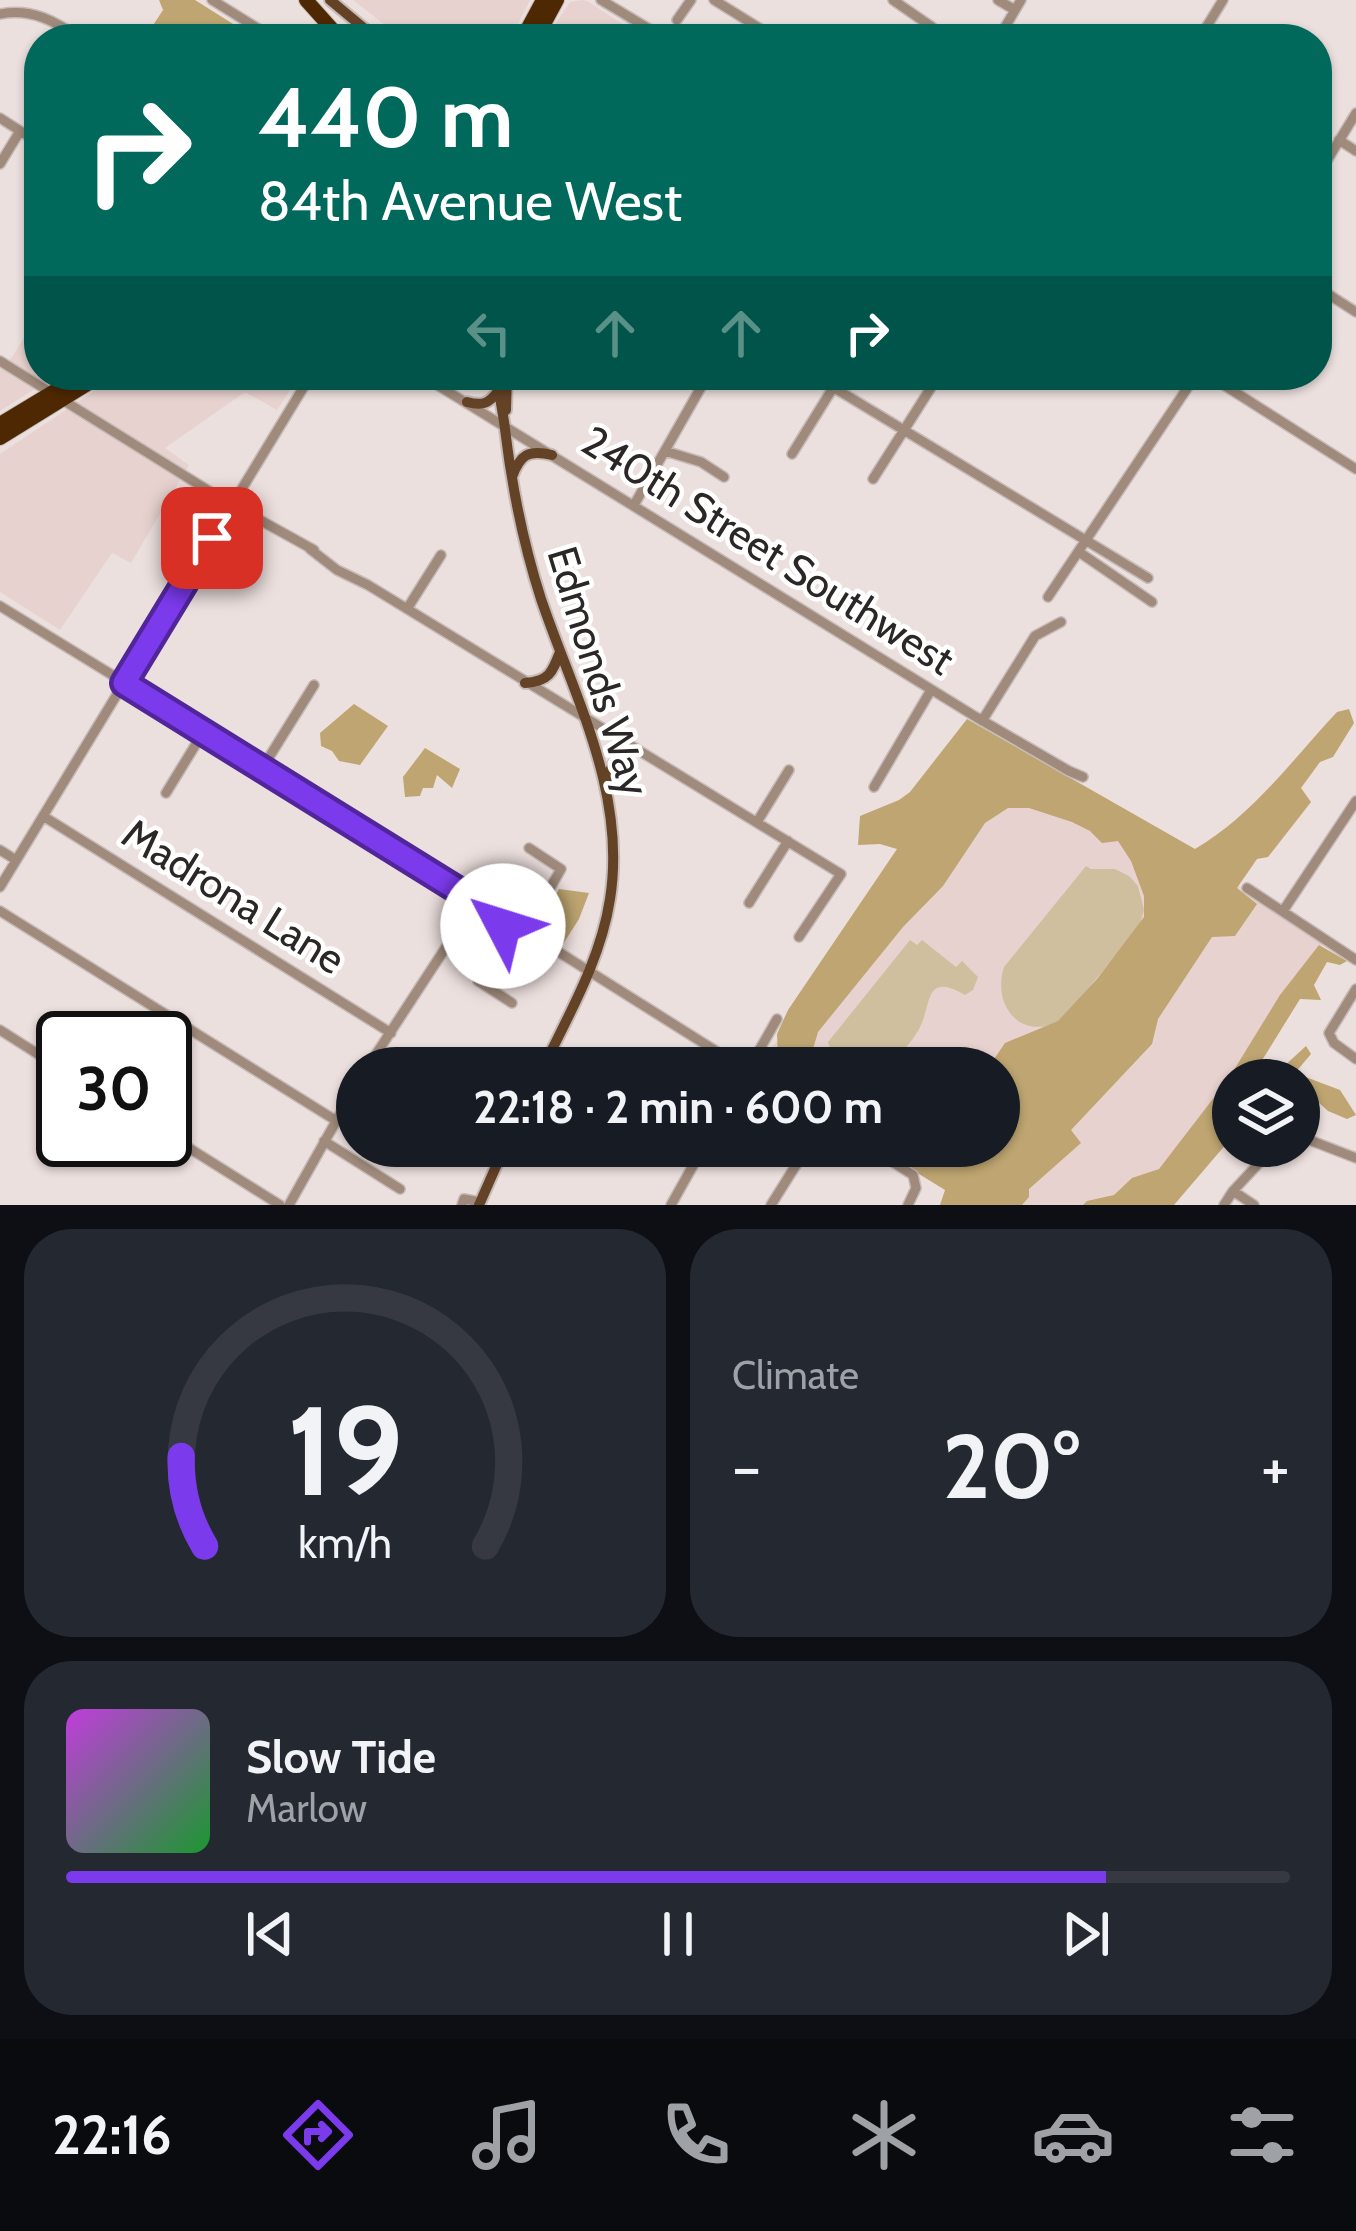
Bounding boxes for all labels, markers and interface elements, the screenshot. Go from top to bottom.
text: 440 m [258,66,514,168]
icon: right [60,72,216,228]
text: 84th Avenue West [258,168,682,234]
icon: left [456,300,522,366]
icon: ahead [582,300,648,366]
icon: ahead [708,300,774,366]
icon: right [834,300,900,366]
street label: 240th Street Southwest [572,414,964,686]
pin [161,487,263,589]
icon: arrive [179,505,245,571]
street label: Edmonds Way [536,540,662,802]
street label: Madrona Lane [113,807,355,985]
position arrow [440,863,566,989]
speed limit sign: 30 [36,1011,192,1167]
map controls [1212,1059,1320,1167]
button: layers [1212,1059,1320,1167]
text: 22:18 · 2 min · 600 m [473,1080,883,1134]
text: Climate [732,1351,859,1399]
text: 19 [287,1375,403,1526]
text: 20° [942,1411,1080,1521]
text: − [732,1426,761,1507]
text: + [1261,1426,1290,1507]
text: km/h [298,1517,392,1569]
text: Slow Tide [246,1730,436,1784]
text: Marlow [246,1784,367,1832]
icon: previous [237,1901,303,1967]
icon: pause [645,1901,711,1967]
icon: next [1053,1901,1119,1967]
icon: directions [276,2093,360,2177]
icon: music [465,2093,549,2177]
icon: phone [654,2093,738,2177]
icon: climate [842,2093,926,2177]
icon: car [1031,2093,1115,2177]
icon: filters [1220,2093,1304,2177]
text: 22:16 [52,2102,172,2168]

